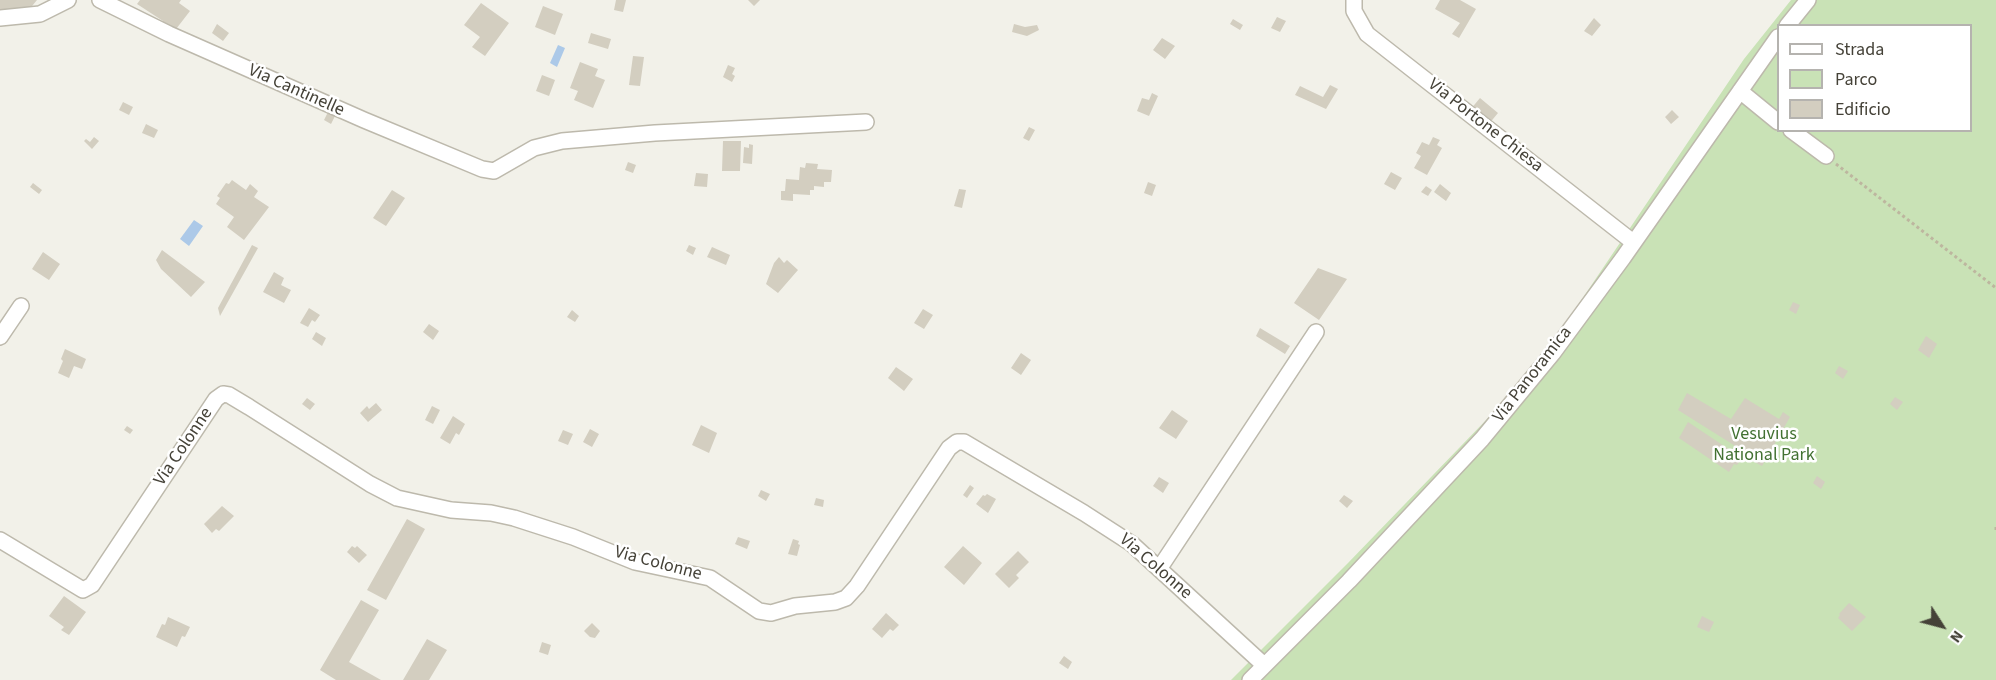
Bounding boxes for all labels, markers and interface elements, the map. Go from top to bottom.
legend [1777,24,1972,132]
text: Strada [1835,37,1884,62]
street label: Via Cantinelle [245,60,347,122]
text: Parco [1835,67,1877,92]
street label: Via Portone Chiesa [1423,74,1547,178]
text: Edificio [1835,97,1891,122]
street label: Via Panoramica [1489,323,1577,427]
street label: Via Colonne [150,404,218,490]
park label: Vesuvius National Park [1713,424,1815,466]
street label: Via Colonne [1114,530,1196,604]
street label: Via Colonne [612,542,704,586]
north arrow [1912,596,1972,656]
text: N [1945,626,1969,647]

